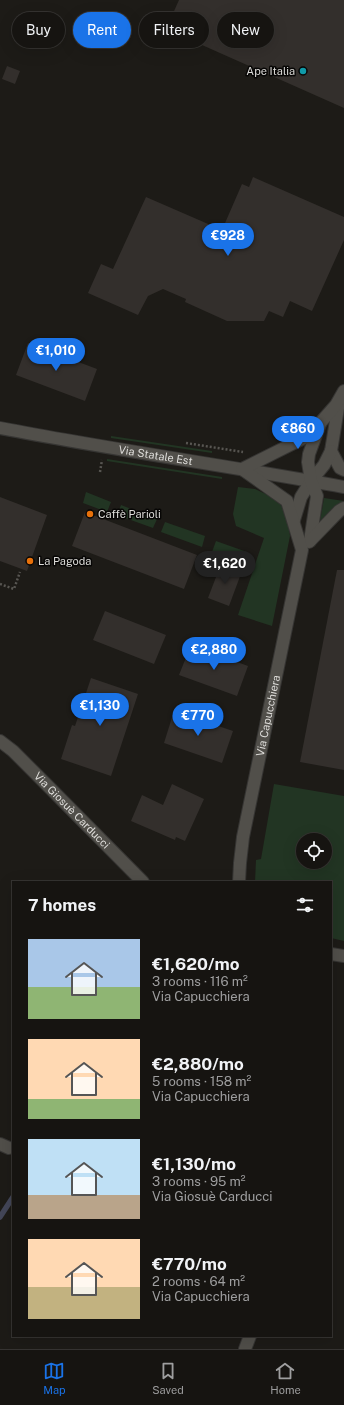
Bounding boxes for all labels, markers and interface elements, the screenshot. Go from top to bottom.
chip: Buy [12,12,65,48]
chip: Rent [73,12,131,48]
chip: Filters [139,12,209,48]
chip: New [217,12,274,48]
place label: Ape Italia [246,65,295,77]
marker: Ape Italia [298,66,308,76]
pin: €928 [204,223,252,257]
text: €928 [211,228,245,243]
pin: €1,010 [23,338,89,372]
text: €1,010 [36,343,76,358]
pin: €860 [274,416,322,450]
text: €860 [281,421,315,436]
street label: Via Statale Est [118,443,194,467]
place label: Caffè Parioli [98,508,161,520]
marker: Caffè Parioli [85,509,95,519]
pin: €1,620 [192,551,258,585]
place label: La Pagoda [38,555,91,567]
marker: La Pagoda [25,556,35,566]
text: €1,620 [204,556,246,571]
pin: €2,880 [181,637,247,671]
text: €2,880 [191,642,237,657]
street label: Via Capucchiera [254,674,282,758]
pin: €1,130 [67,693,133,727]
text: €1,130 [80,698,120,713]
pin: €770 [174,703,222,737]
text: €770 [181,708,215,723]
street label: Via Giosuè Carducci [32,770,112,851]
map controls [296,833,332,869]
button: locate [296,833,332,869]
icon: filters [294,894,316,916]
text: 7 homes [28,895,96,915]
text: €1,620/mo [152,954,240,974]
icon: home [60,955,108,1003]
text: 3 rooms · 116 m² [152,974,248,989]
text: Via Capucchiera [152,989,250,1004]
text: €2,880/mo [152,1054,244,1074]
icon: home [60,1055,108,1103]
text: 5 rooms · 158 m² [152,1074,251,1089]
text: Via Capucchiera [152,1089,250,1104]
text: €1,130/mo [152,1154,236,1174]
icon: home [60,1155,108,1203]
text: 3 rooms · 95 m² [152,1174,246,1189]
text: Via Giosuè Carducci [152,1189,272,1204]
text: €770/mo [152,1254,227,1274]
icon: home [60,1255,108,1303]
text: 2 rooms · 64 m² [152,1274,245,1289]
text: Via Capucchiera [152,1289,250,1304]
tab: Map [43,1360,66,1396]
tab: Saved [152,1360,184,1396]
tab: Home [270,1360,301,1396]

